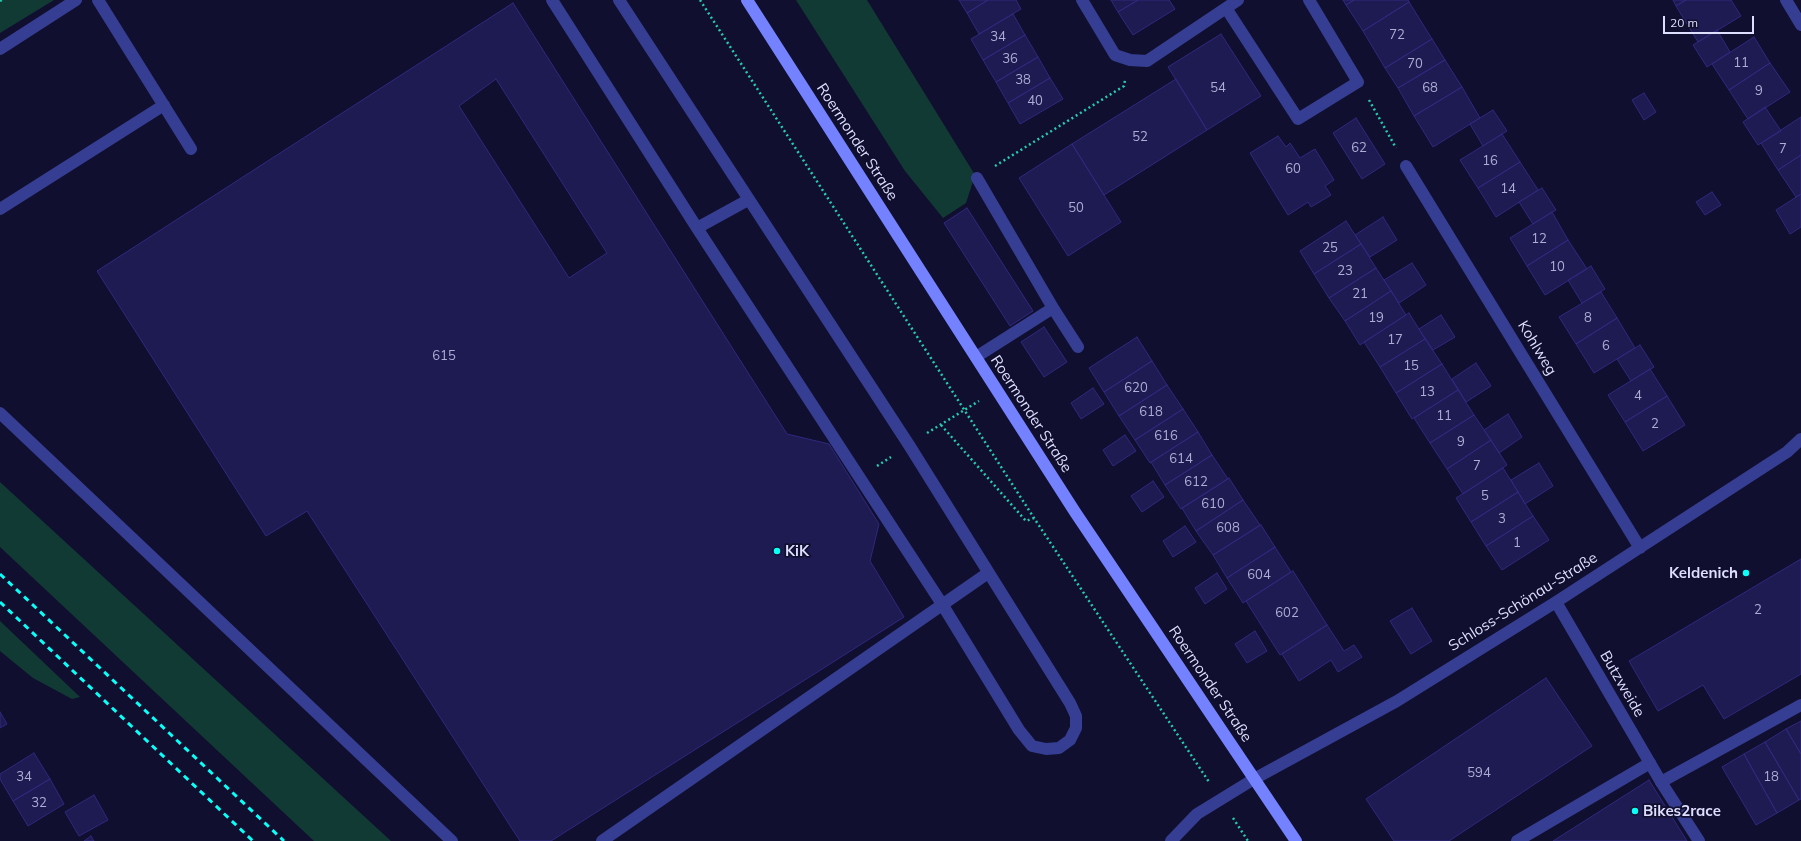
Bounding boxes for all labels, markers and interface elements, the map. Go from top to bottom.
scale bar [1665,8,1756,34]
text: 20 m [1670,15,1698,30]
house number: 72 [1389,27,1405,43]
house number: 34 [990,29,1006,45]
house number: 36 [1002,51,1018,67]
house number: 11 [1733,55,1749,71]
house number: 70 [1407,56,1423,72]
house number: 38 [1015,72,1031,88]
street label: Roermonder Straße [812,80,902,204]
house number: 54 [1210,80,1226,96]
house number: 68 [1422,80,1438,96]
house number: 9 [1755,83,1763,99]
house number: 40 [1027,93,1043,109]
house number: 52 [1132,129,1148,145]
house number: 62 [1351,140,1367,156]
house number: 7 [1779,141,1787,157]
house number: 16 [1482,153,1498,169]
house number: 60 [1285,161,1301,177]
house number: 14 [1500,181,1516,197]
house number: 50 [1068,200,1084,216]
house number: 12 [1531,231,1547,247]
house number: 25 [1322,240,1338,256]
house number: 10 [1549,259,1565,275]
house number: 23 [1337,263,1353,279]
house number: 21 [1352,286,1368,302]
house number: 19 [1368,310,1384,326]
house number: 8 [1584,310,1592,326]
street label: Kohlweg [1514,317,1560,379]
house number: 17 [1387,332,1403,348]
house number: 6 [1602,338,1610,354]
house number: 615 [432,348,456,364]
street label: Roermonder Straße [986,352,1076,476]
house number: 15 [1403,358,1419,374]
house number: 620 [1124,380,1148,396]
house number: 13 [1419,384,1435,400]
house number: 4 [1634,388,1642,404]
house number: 618 [1139,404,1163,420]
house number: 11 [1436,408,1452,424]
house number: 2 [1651,416,1659,432]
house number: 616 [1154,428,1178,444]
house number: 9 [1457,434,1465,450]
house number: 614 [1169,451,1193,467]
house number: 7 [1473,458,1481,474]
house number: 612 [1184,474,1208,490]
house number: 5 [1481,488,1489,504]
house number: 610 [1201,496,1225,512]
house number: 3 [1498,511,1506,527]
house number: 608 [1216,520,1240,536]
house number: 1 [1513,535,1521,551]
place label: KiK [785,542,809,560]
marker: KiK [772,546,782,556]
street label: Schloss-Schönau-Straße [1445,549,1601,655]
place label: Keldenich [1669,564,1738,582]
house number: 604 [1247,567,1271,583]
marker: Keldenich [1741,568,1751,578]
house number: 2 [1754,602,1762,618]
house number: 602 [1275,605,1299,621]
street label: Roermonder Straße [1165,623,1255,745]
street label: Butzweide [1596,648,1648,720]
house number: 594 [1467,765,1491,781]
house number: 34 [16,769,32,785]
house number: 18 [1763,769,1779,785]
house number: 32 [31,795,47,811]
place label: Bikes2race [1643,802,1721,820]
marker: Bikes2race [1630,806,1640,816]

